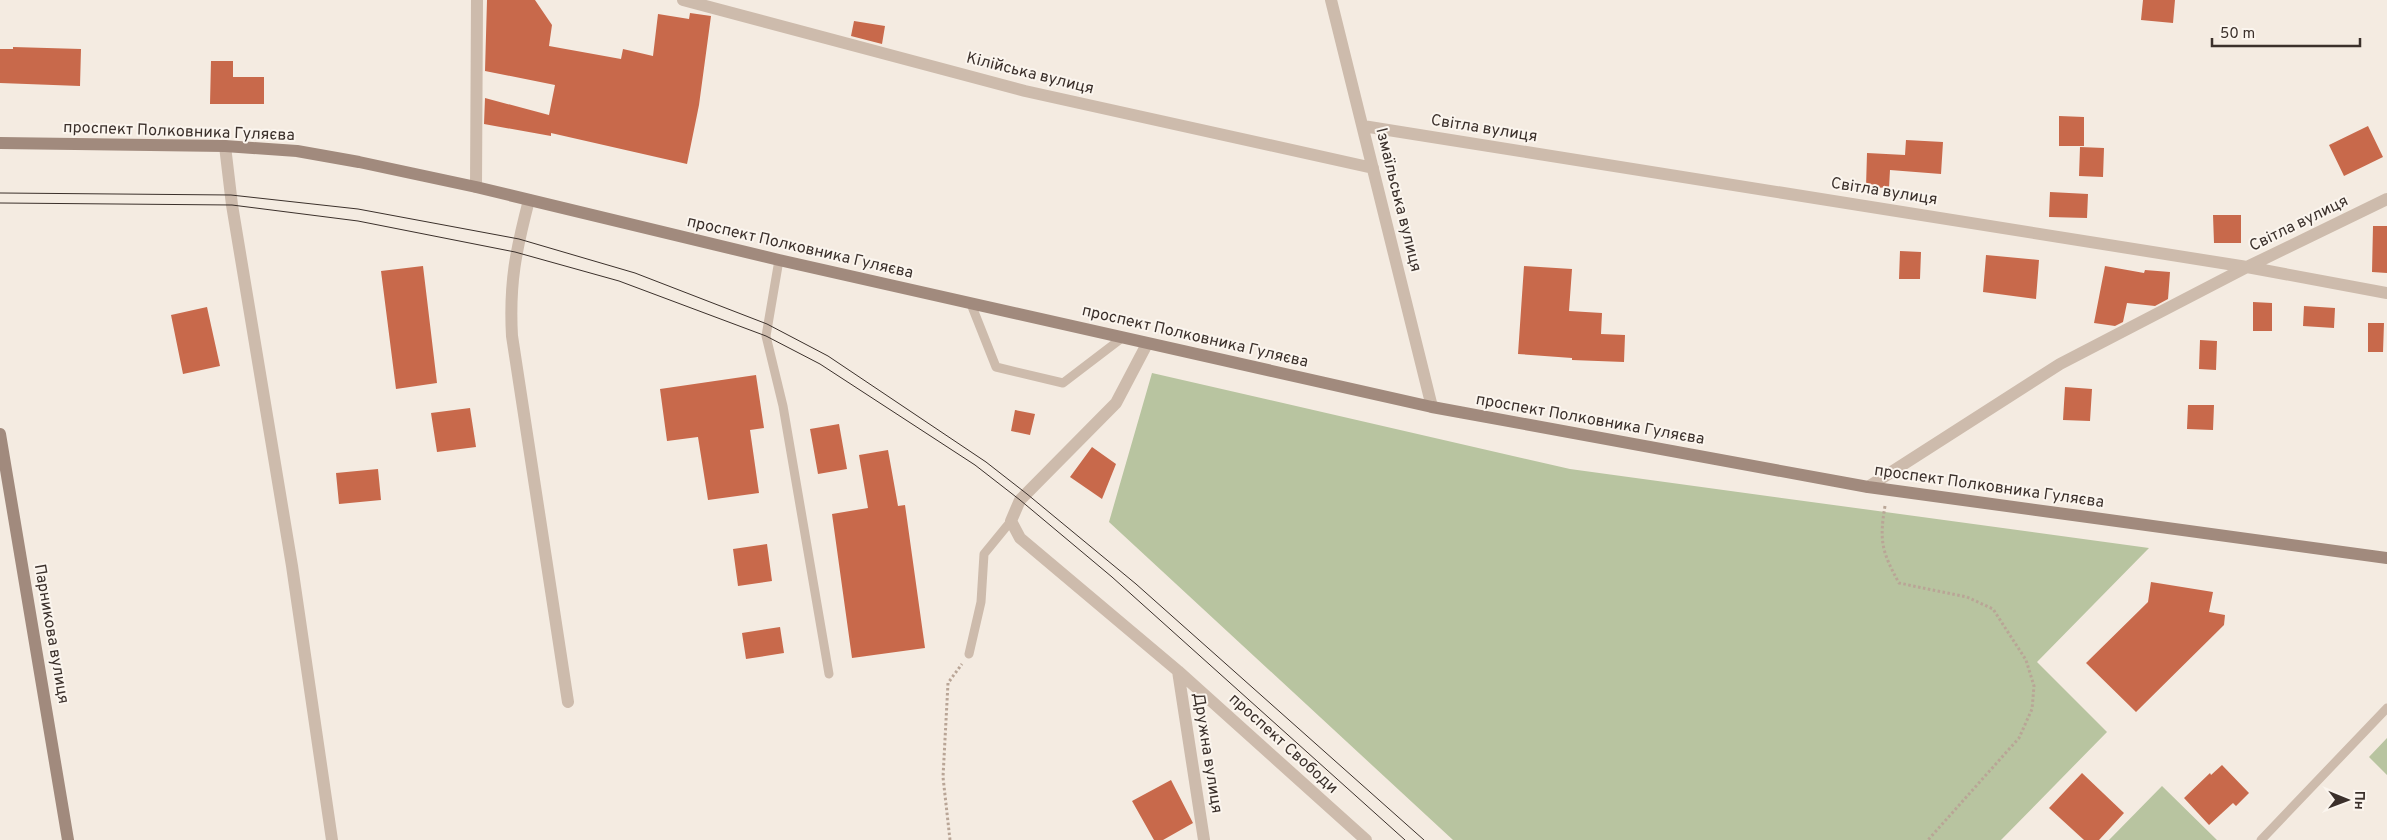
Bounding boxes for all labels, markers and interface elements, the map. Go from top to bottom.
scale bar [2212,15,2360,47]
text: 50 m [2220,25,2255,44]
street label: Кілійська вулиця [964,48,1096,100]
street label: Світла вулиця [1429,111,1539,147]
street label: проспект Полковника Гуляєва [63,118,295,146]
street label: Ізмаїльська вулиця [1370,126,1426,274]
street label: Світла вулиця [1829,174,1939,210]
street label: Світла вулиця [2246,191,2352,257]
street label: проспект Полковника Гуляєва [685,212,915,284]
street label: проспект Полковника Гуляєва [1080,301,1310,373]
street label: проспект Полковника Гуляєва [1474,390,1706,450]
street label: проспект Полковника Гуляєва [1873,461,2105,513]
street label: Парникова вулиця [29,563,73,705]
street label: проспект Свободи [1224,690,1342,798]
street label: Дружна вулиця [1188,691,1226,815]
north arrow [2322,775,2372,825]
text: Пн [2350,791,2367,810]

